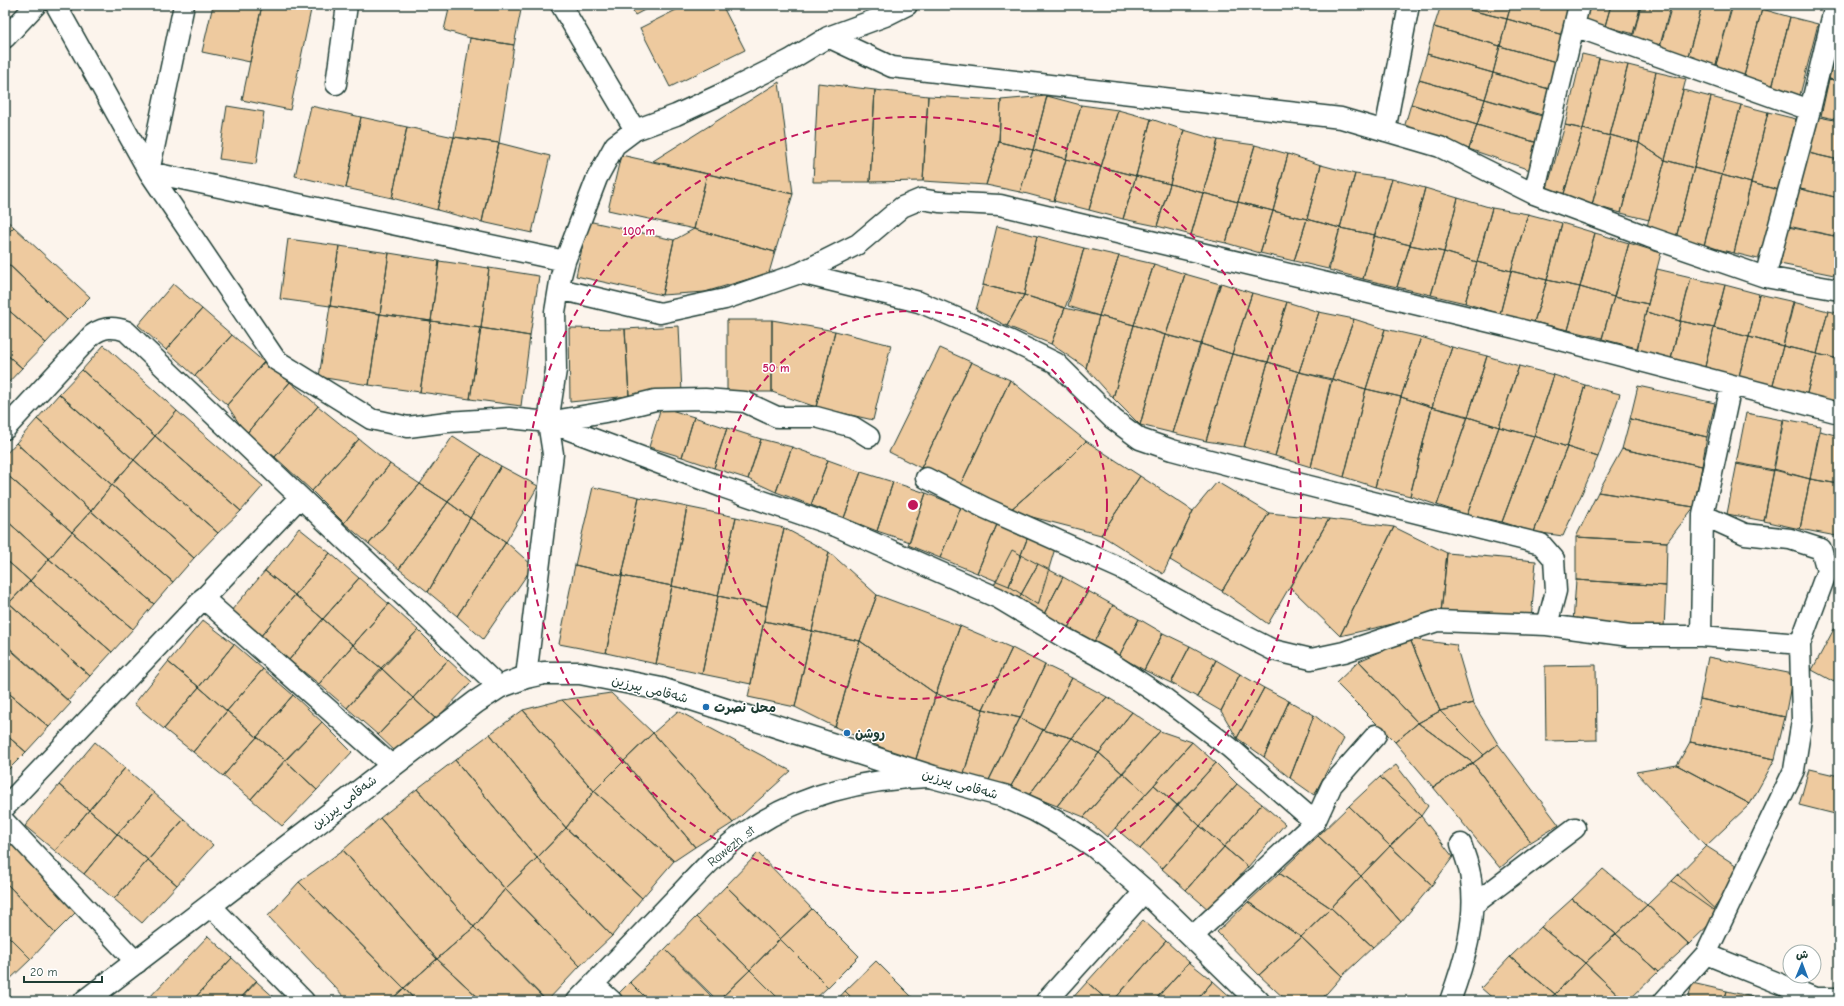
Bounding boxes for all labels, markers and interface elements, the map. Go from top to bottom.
text: 100 m [623,224,655,238]
text: 50 m [762,361,790,375]
centre of rings [906,498,920,512]
street label: شەقامی پیرزین [610,672,690,708]
place label: محل نصرت [714,700,776,715]
marker: محل نصرت [701,702,711,712]
place label: روشن [855,726,885,742]
marker: روشن [842,728,852,738]
street label: شەقامی پیرزین [920,766,1000,804]
street label: شەقامی پیرزین [309,772,381,834]
street label: Rawezh .st [704,822,759,870]
north arrow [1782,944,1822,984]
text: ش [1796,948,1808,961]
scale bar [24,958,102,984]
text: 20 m [30,965,58,979]

